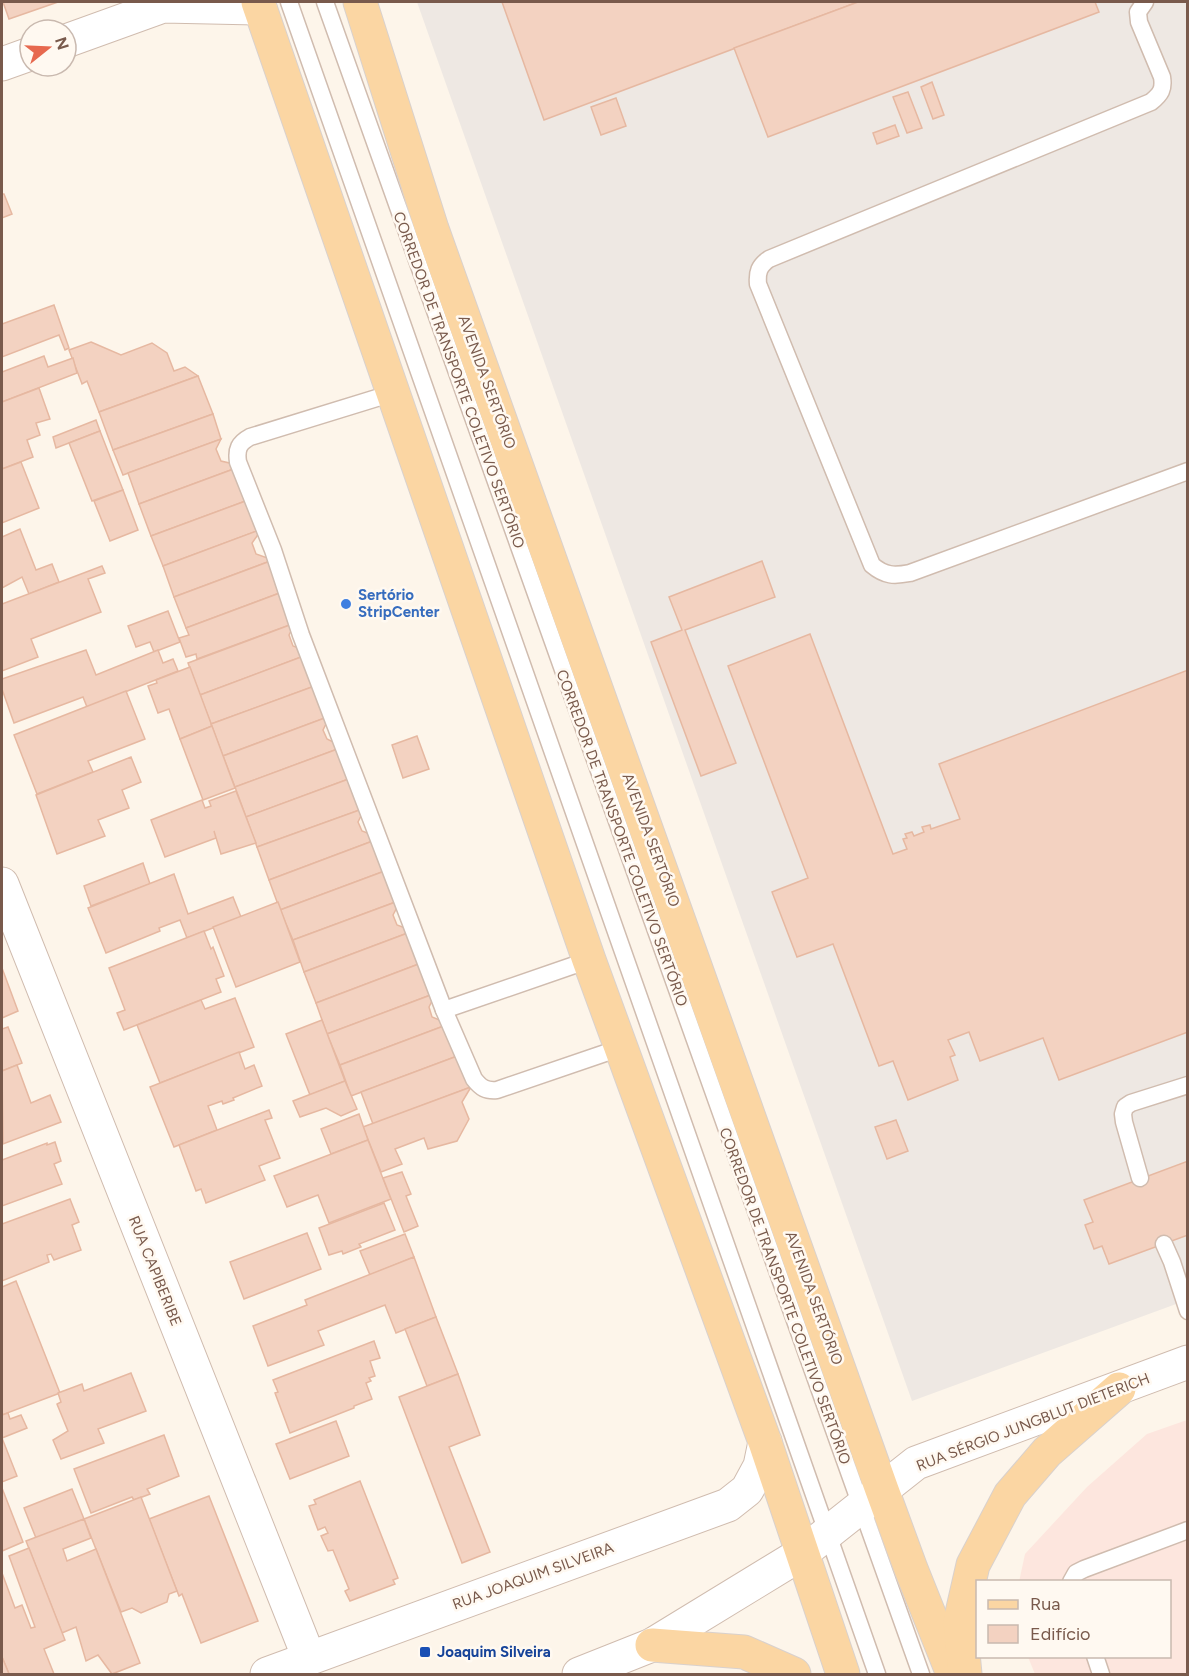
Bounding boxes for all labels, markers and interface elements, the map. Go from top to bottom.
north arrow [18,18,78,78]
text: N [51,35,73,52]
street label: CORREDOR DE TRANSPORTE COLETIVO SERTÓRIO [390,209,528,551]
street label: AVENIDA SERTÓRIO [454,313,520,451]
place label: Sertório StripCenter [358,586,440,621]
marker: Sertório StripCenter [339,597,353,611]
street label: CORREDOR DE TRANSPORTE COLETIVO SERTÓRIO [553,667,691,1009]
street label: AVENIDA SERTÓRIO [618,771,684,909]
street label: CORREDOR DE TRANSPORTE COLETIVO SERTÓRIO [716,1125,854,1467]
street label: RUA CAPIBERIBE [125,1213,185,1329]
street label: AVENIDA SERTÓRIO [781,1229,847,1367]
street label: RUA SÉRGIO JUNGBLUT DIETERICH [914,1369,1152,1475]
street label: RUA JOAQUIM SILVEIRA [450,1538,616,1614]
legend [976,1580,1171,1658]
text: Rua [1030,1593,1061,1615]
text: Edifício [1030,1623,1091,1645]
place label: Joaquim Silveira [437,1643,551,1661]
marker: Joaquim Silveira [418,1645,432,1659]

